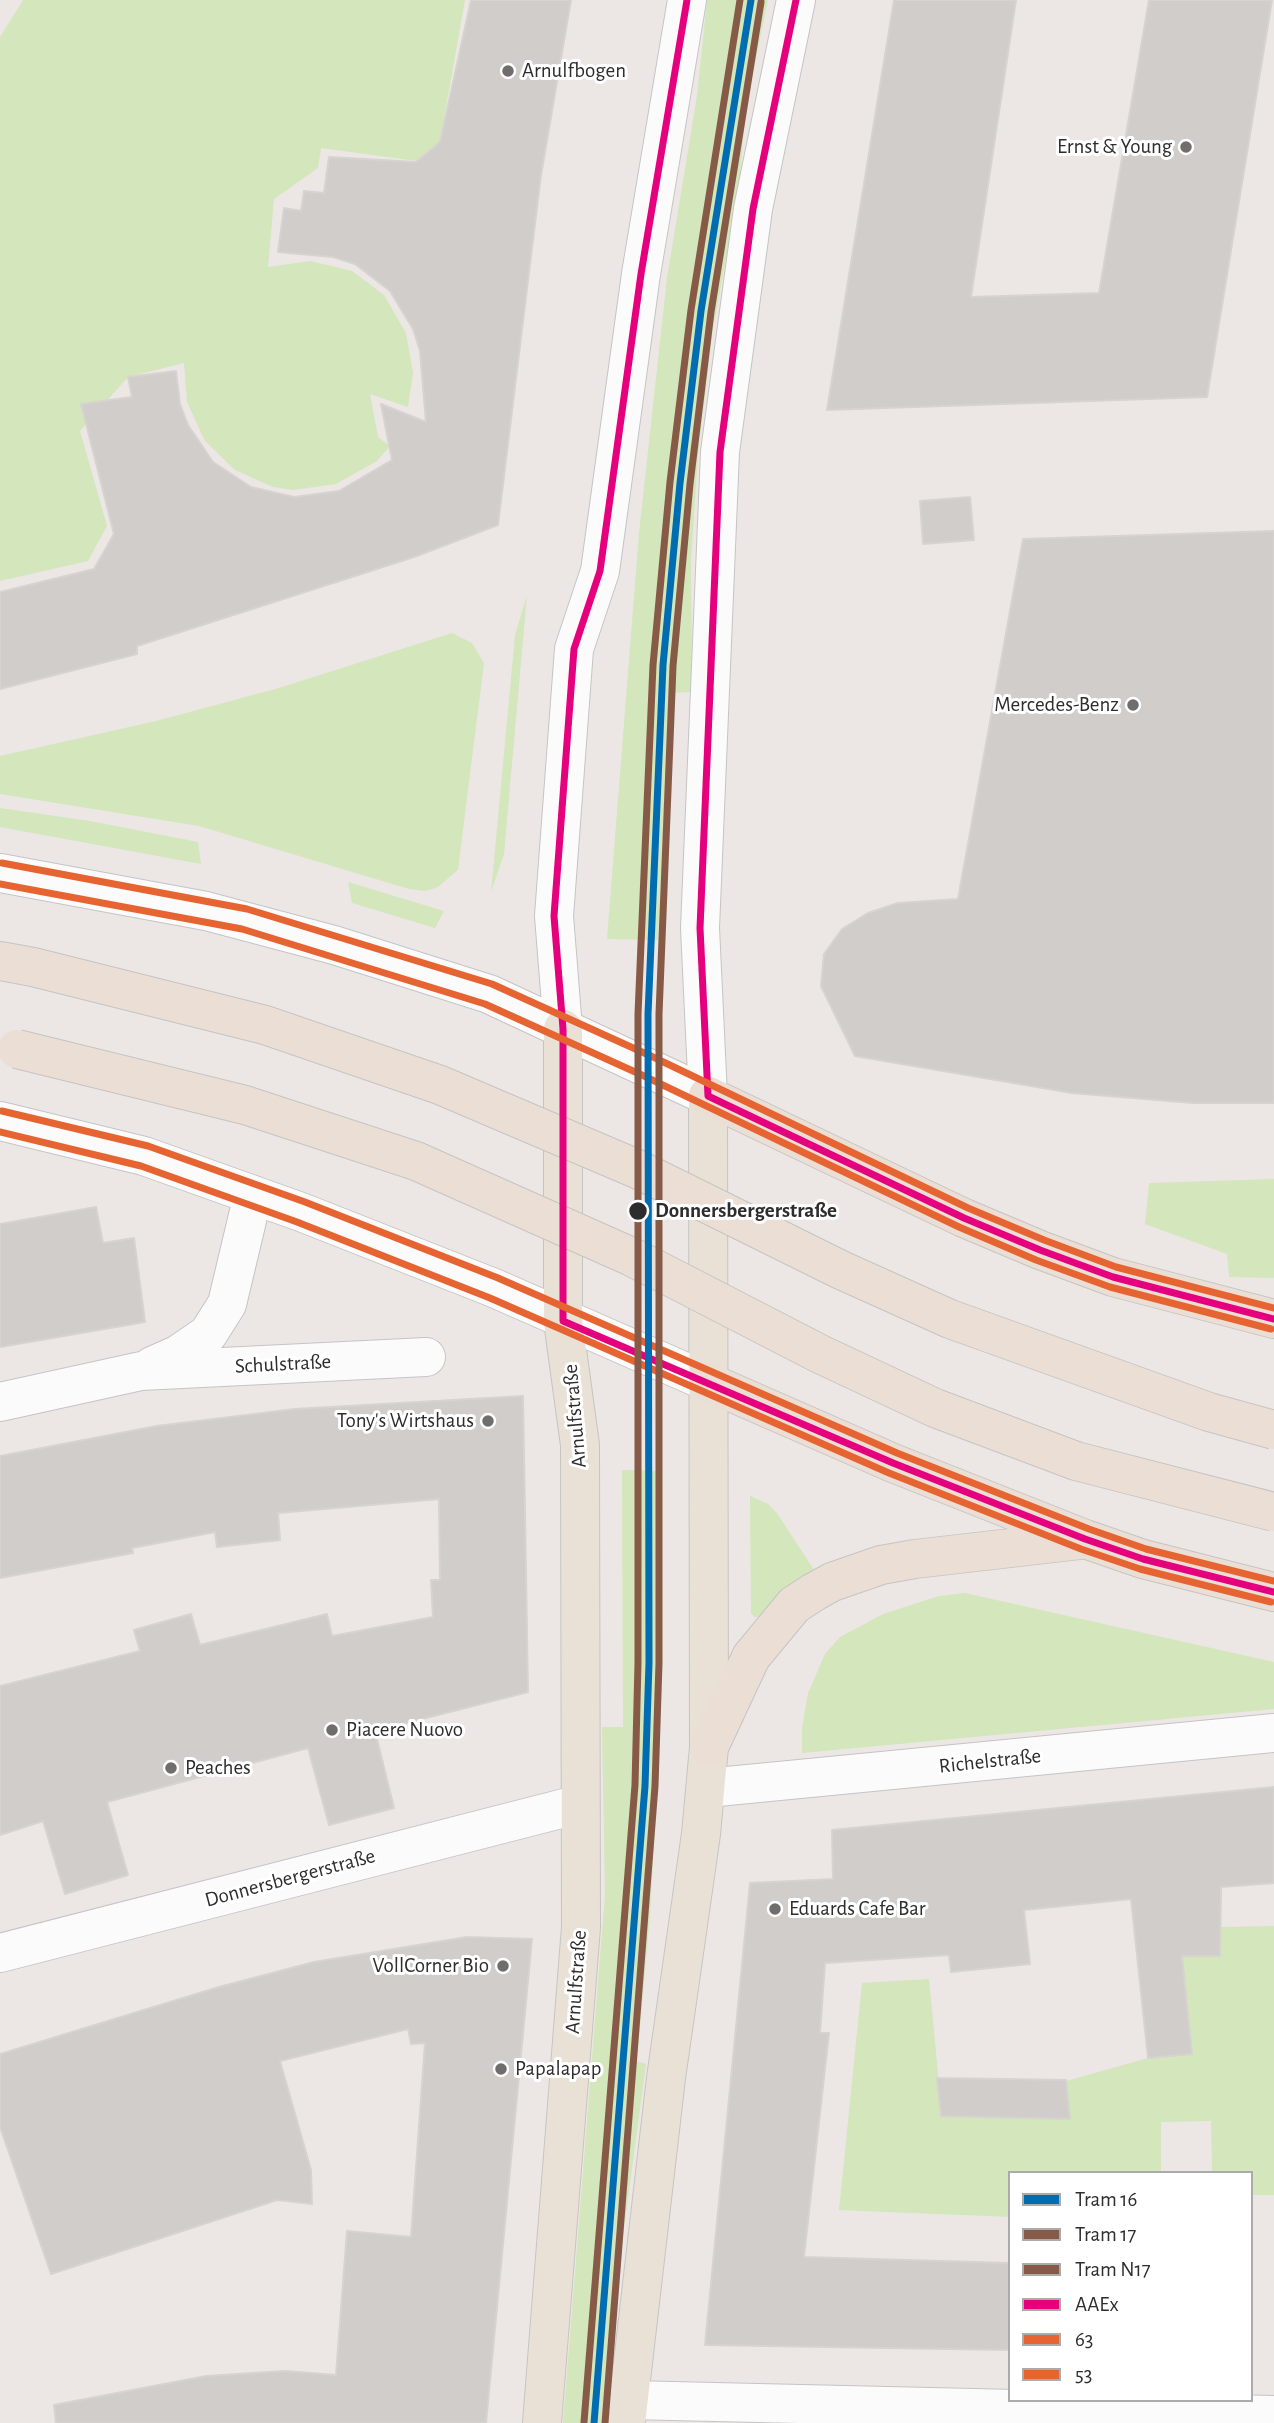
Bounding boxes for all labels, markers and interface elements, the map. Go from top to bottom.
place label: Arnulfbogen [522,58,626,84]
marker: Arnulfbogen [500,63,516,79]
place label: Ernst & Young [1057,134,1172,160]
marker: Ernst & Young [1178,139,1194,155]
place label: Mercedes-Benz [994,692,1119,718]
marker: Mercedes-Benz [1125,697,1141,713]
place label: Donnersbergerstraße [655,1198,837,1224]
marker: Donnersbergerstraße [627,1200,649,1222]
street label: Schulstraße [234,1349,332,1379]
street label: Arnulfstraße [558,1363,592,1469]
place label: Tony's Wirtshaus [337,1408,474,1434]
marker: Tony's Wirtshaus [480,1413,496,1429]
place label: Piacere Nuovo [346,1717,463,1743]
marker: Piacere Nuovo [324,1722,340,1738]
street label: Richelstraße [938,1743,1042,1779]
place label: Peaches [185,1755,251,1781]
marker: Peaches [163,1760,179,1776]
street label: Donnersbergerstraße [202,1843,378,1913]
place label: Eduards Cafe Bar [789,1896,926,1922]
marker: Eduards Cafe Bar [767,1901,783,1917]
street label: Arnulfstraße [560,1929,592,2035]
place label: VollCorner Bio [373,1953,489,1979]
marker: VollCorner Bio [495,1958,511,1974]
place label: Papalapap [515,2056,601,2082]
marker: Papalapap [493,2061,509,2077]
legend [1008,2171,1253,2402]
text: Tram 16 [1075,2189,1137,2210]
text: Tram 17 [1075,2224,1136,2245]
text: Tram N17 [1075,2259,1151,2280]
text: AAEx [1075,2294,1119,2315]
text: 63 [1075,2329,1094,2350]
text: 53 [1075,2364,1092,2385]

